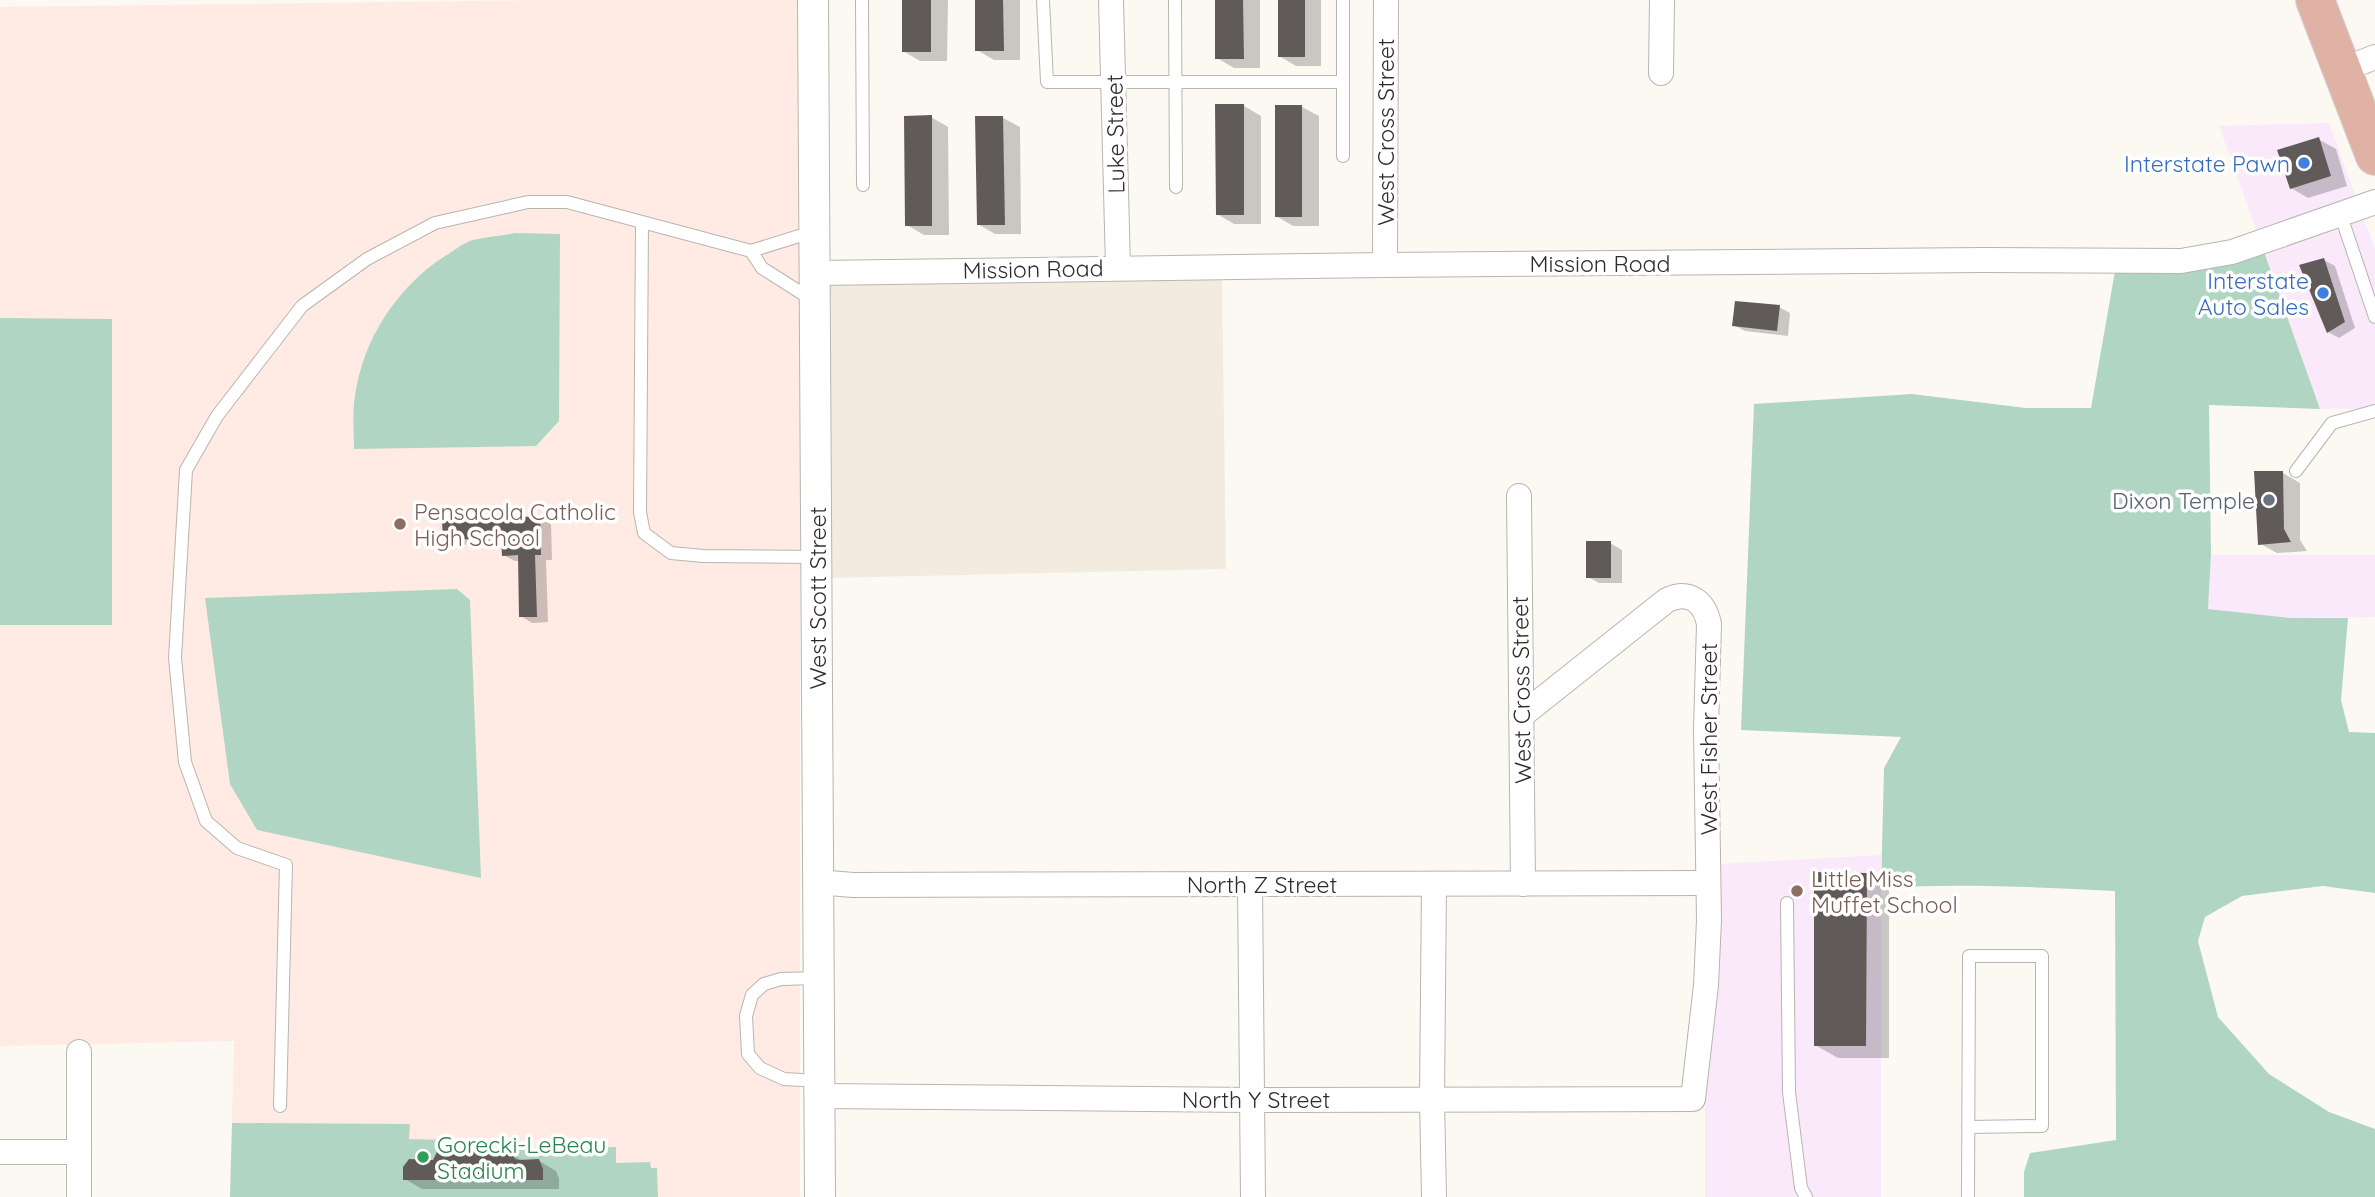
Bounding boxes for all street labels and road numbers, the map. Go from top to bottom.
street label: West Cross Street [1371,38,1400,226]
street label: Luke Street [1099,74,1131,194]
street label: Mission Road [1530,249,1670,278]
street label: Mission Road [962,253,1104,285]
street label: West Scott Street [803,506,832,690]
street label: West Cross Street [1505,596,1537,784]
street label: West Fisher Street [1694,643,1723,835]
street label: North Z Street [1187,870,1337,899]
street label: North Y Street [1182,1085,1331,1114]

